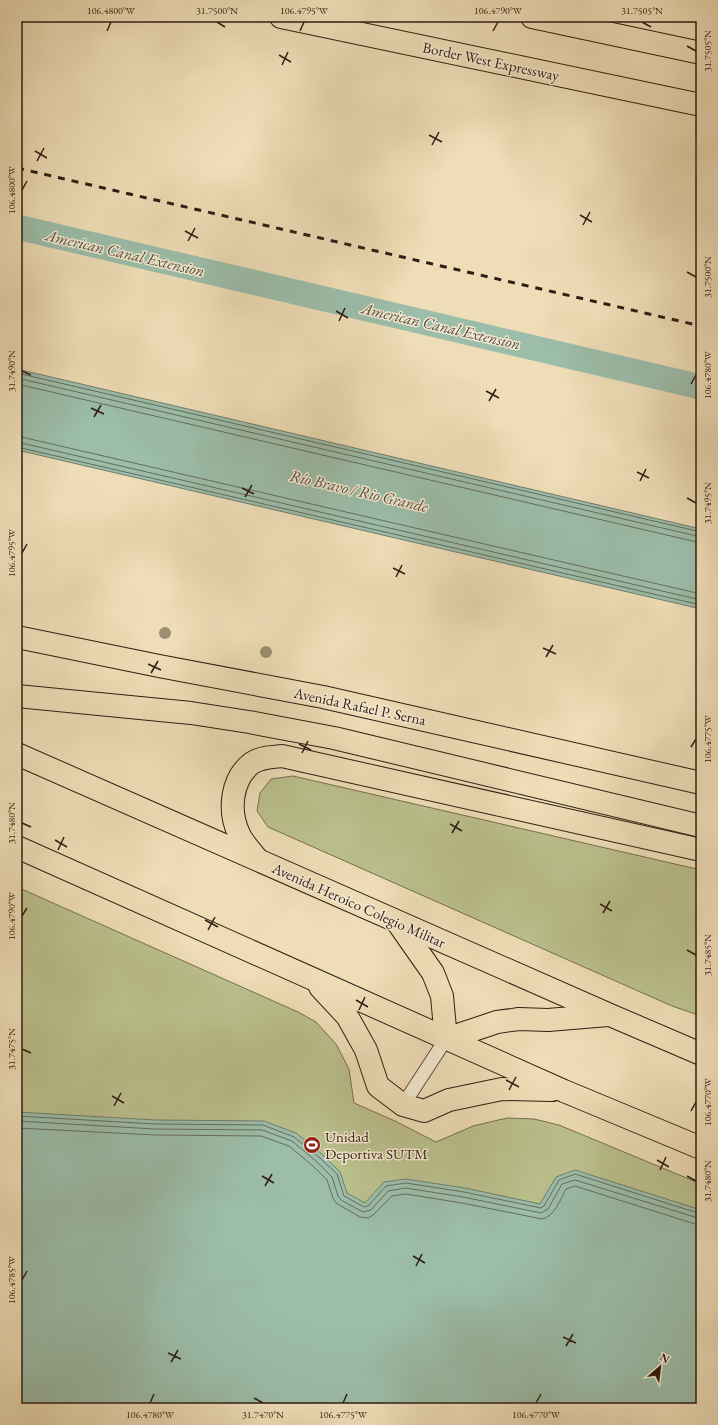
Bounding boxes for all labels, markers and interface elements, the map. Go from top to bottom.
text: 106.4800°W [87,4,136,17]
text: 31.7500°N [196,4,238,17]
text: 106.4795°W [280,4,329,17]
text: 106.4790°W [474,4,523,17]
text: 31.7505°N [621,4,663,17]
text: 31.7505°N [701,30,714,72]
street label: Border West Expressway [421,37,561,85]
text: 106.4800°W [5,165,18,214]
water label: American Canal Extension [43,224,206,281]
text: 31.7500°N [701,256,714,298]
water label: American Canal Extension [359,297,522,354]
text: 31.7490°N [5,350,18,392]
text: 106.4780°W [701,350,714,399]
water label: Río Bravo / Rio Grande [288,465,431,517]
text: 31.7495°N [701,482,714,524]
text: 106.4795°W [5,528,18,577]
street label: Avenida Rafael P. Serna [291,683,428,729]
text: 106.4775°W [701,714,714,763]
text: 31.7480°N [5,802,18,844]
street label: Avenida Heroico Colegio Militar [268,858,449,952]
text: 106.4790°W [5,891,18,940]
text: 31.7485°N [701,934,714,976]
text: 31.7475°N [5,1028,18,1070]
text: 106.4770°W [701,1077,714,1126]
place label: Unidad Deportiva SUTM [325,1127,428,1163]
sports icon: Unidad Deportiva SUTM [302,1135,322,1155]
text: 31.7480°N [701,1160,714,1202]
text: 106.4785°W [5,1255,18,1304]
north arrow [640,1347,680,1387]
text: N [657,1350,672,1366]
text: 106.4780°W [126,1408,175,1421]
text: 31.7470°N [242,1408,284,1421]
text: 106.4775°W [319,1408,368,1421]
text: 106.4770°W [512,1408,561,1421]

